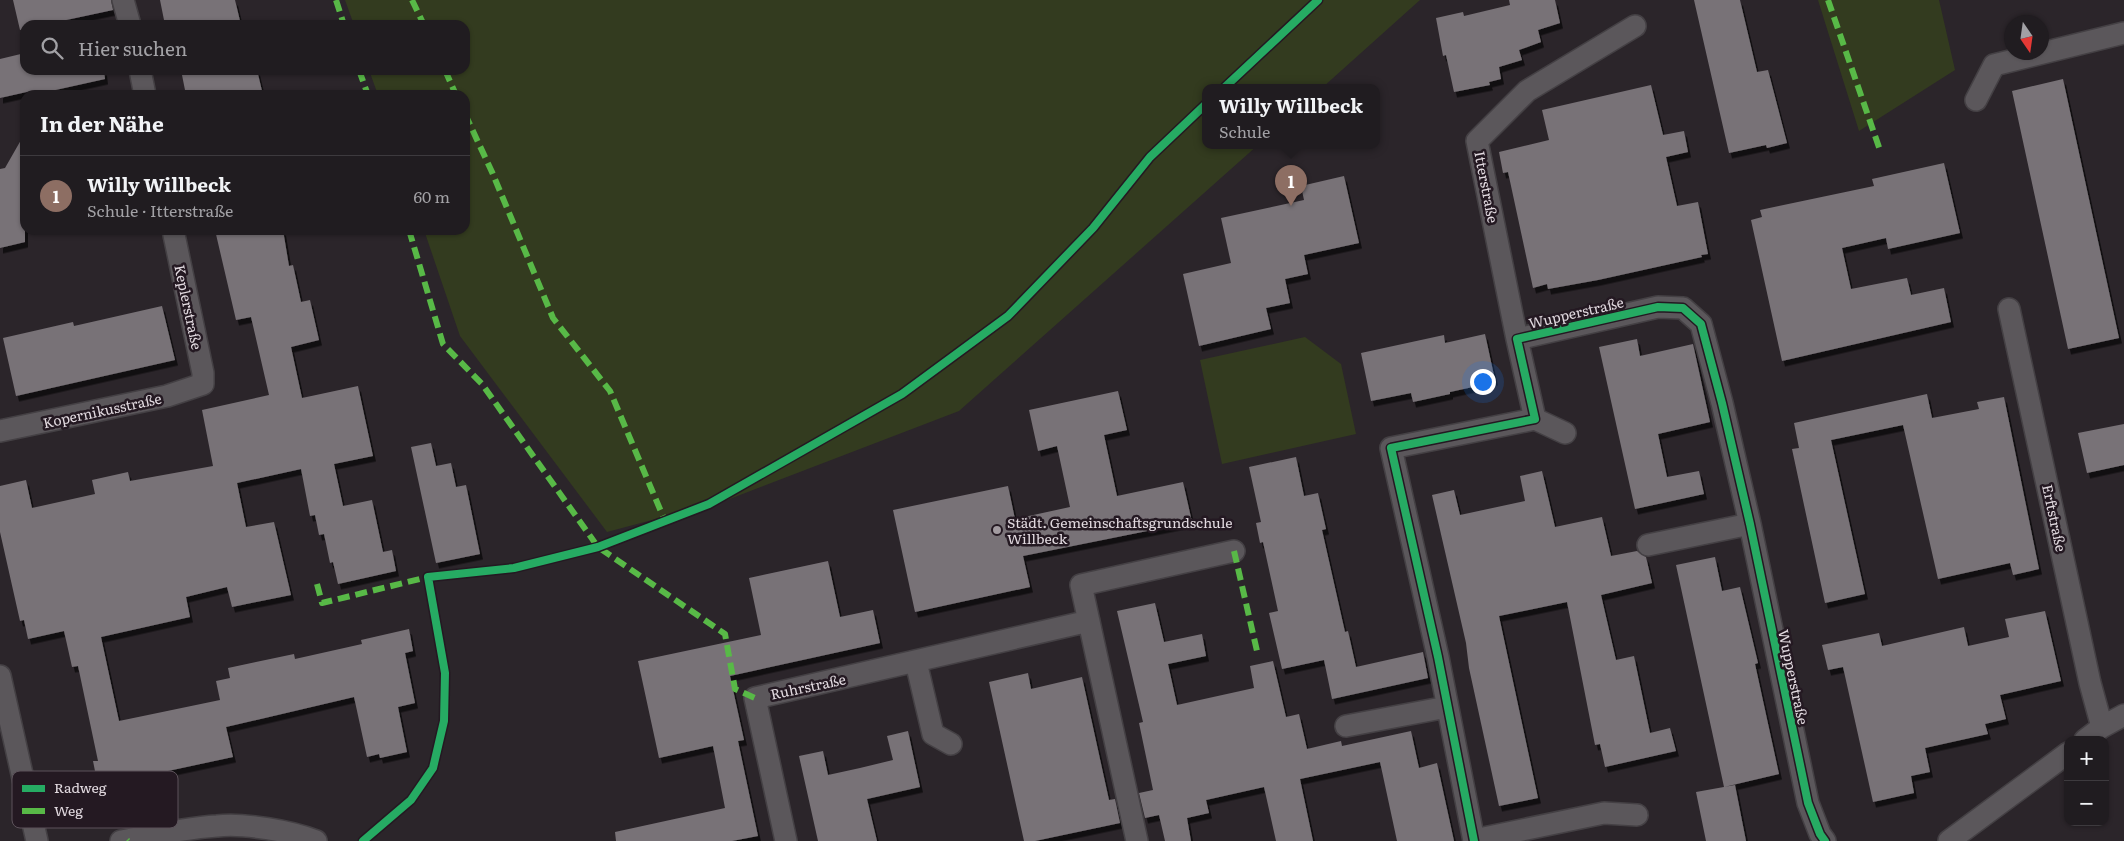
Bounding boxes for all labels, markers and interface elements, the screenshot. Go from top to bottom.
north arrow [2004,15,2049,60]
search box [20,20,470,75]
icon: search [38,34,66,62]
text: Hier suchen [78,34,187,62]
popup [1202,84,1380,149]
text: Willy Willbeck [1219,91,1363,119]
text: In der Nähe [40,107,164,138]
text: Schule [1219,119,1270,143]
street label: Itterstraße [1470,149,1504,225]
pin: 1 [1275,165,1307,206]
text: Willy Willbeck [87,170,231,198]
text: 1 [53,184,59,208]
text: 60 m [413,184,450,208]
text: Schule · Itterstraße [87,198,233,222]
street label: Keplerstraße [170,263,208,351]
street label: Wupperstraße [1527,291,1625,333]
your location [1470,369,1496,395]
street label: Kopernikusstraße [41,388,163,432]
street label: Erftstraße [2038,482,2072,554]
place label: Städt. Gemeinschaftsgrundschule Willbeck [1007,512,1233,548]
marker: Städt. Gemeinschaftsgrundschule Willbeck [991,524,1003,536]
street label: Wupperstraße [1774,628,1814,726]
street label: Ruhrstraße [768,668,848,704]
map controls [2064,736,2109,826]
button: + [2064,736,2109,781]
legend [12,771,178,828]
text: Radweg [54,777,107,797]
button: − [2064,781,2109,826]
text: Weg [54,800,83,820]

